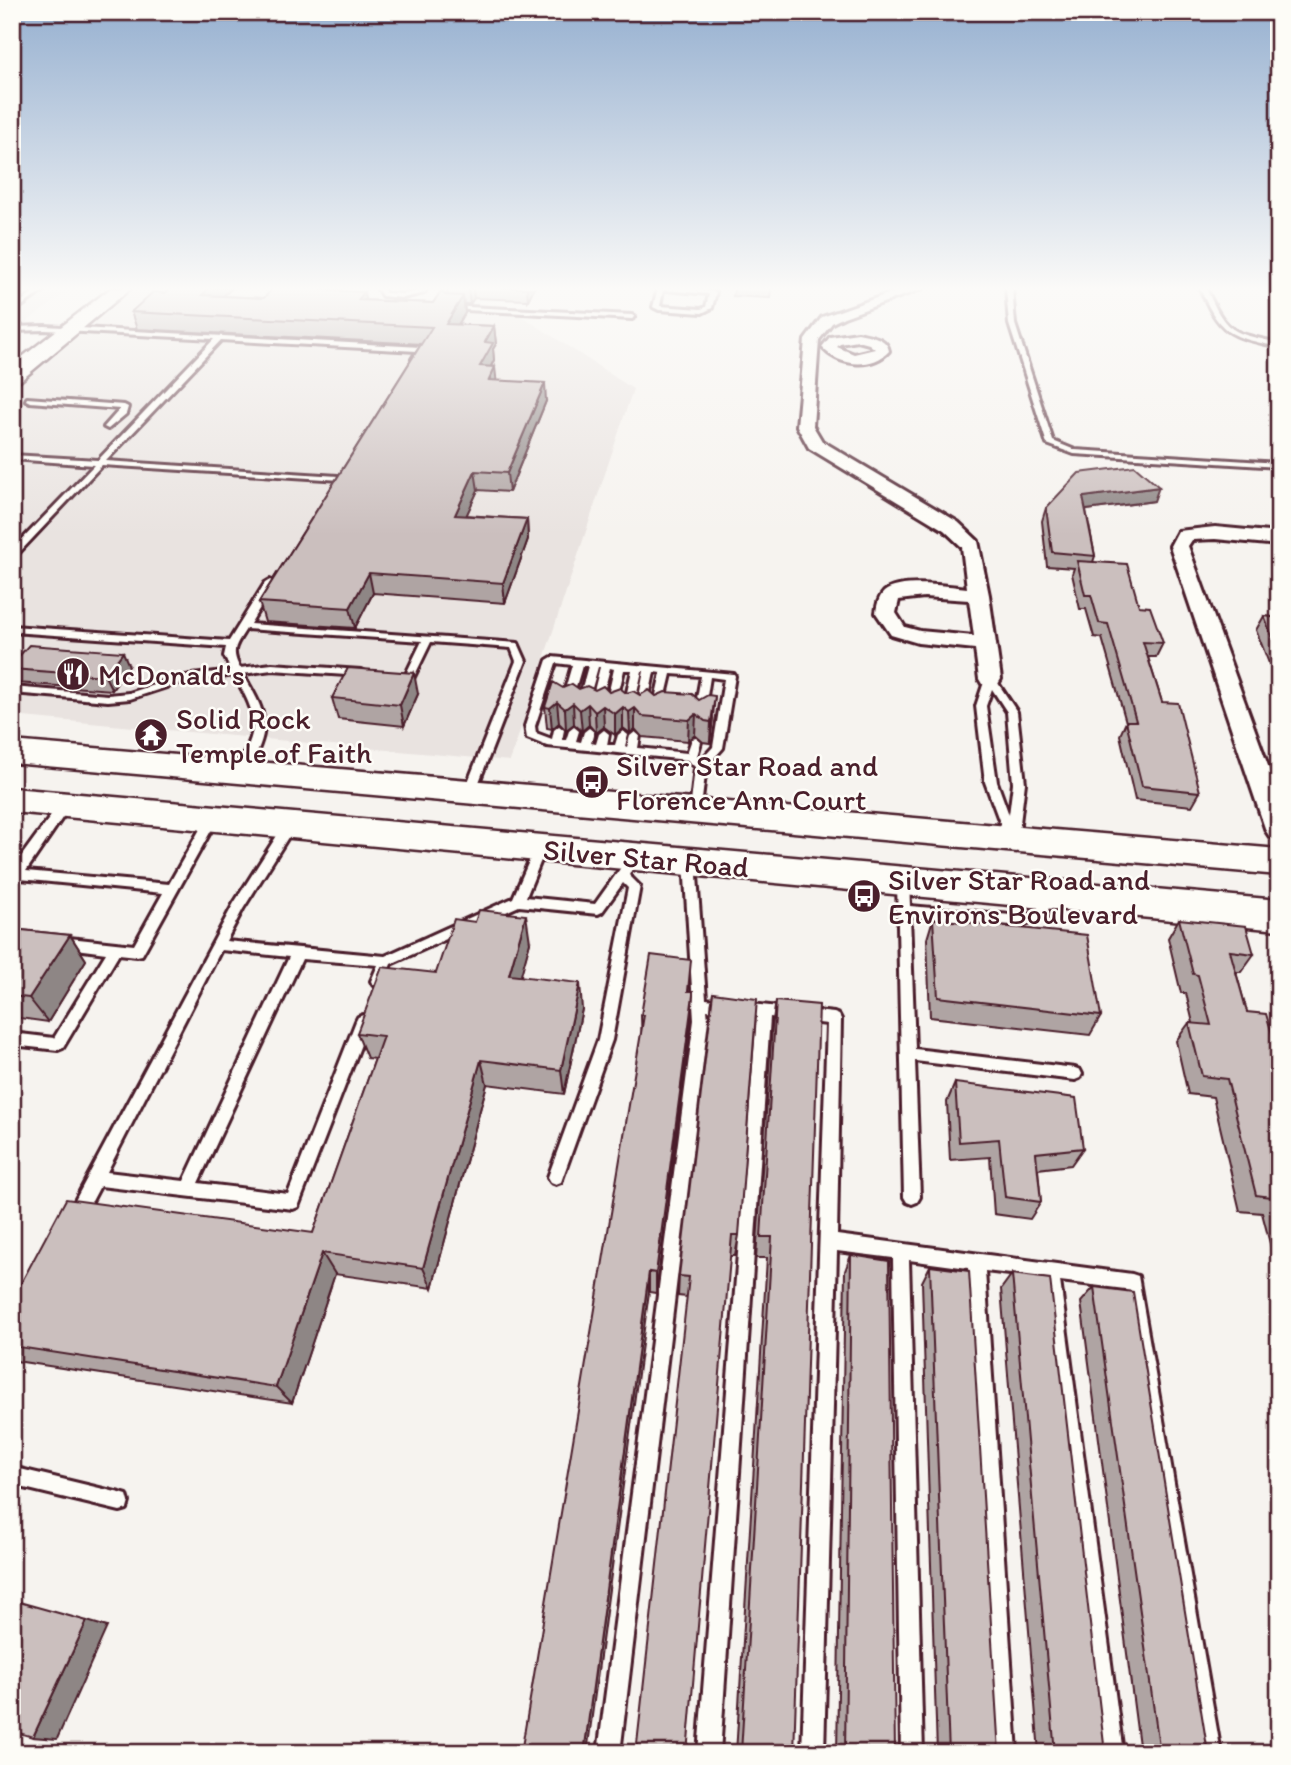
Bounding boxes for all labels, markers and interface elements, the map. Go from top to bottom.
restaurant icon: McDonald's [54,655,92,693]
place label: McDonald's [98,656,245,693]
place label: Solid Rock Temple of Faith [176,700,372,771]
temple icon: Solid Rock Temple of Faith [132,716,170,754]
place label: Silver Star Road and Florence Ann Court [616,747,878,818]
bus stop icon: Silver Star Road and Florence Ann Court [573,763,611,801]
street label: Silver Star Road [541,831,751,885]
place label: Silver Star Road and Environs Boulevard [888,861,1150,932]
bus stop icon: Silver Star Road and Environs Boulevard [845,877,883,915]

